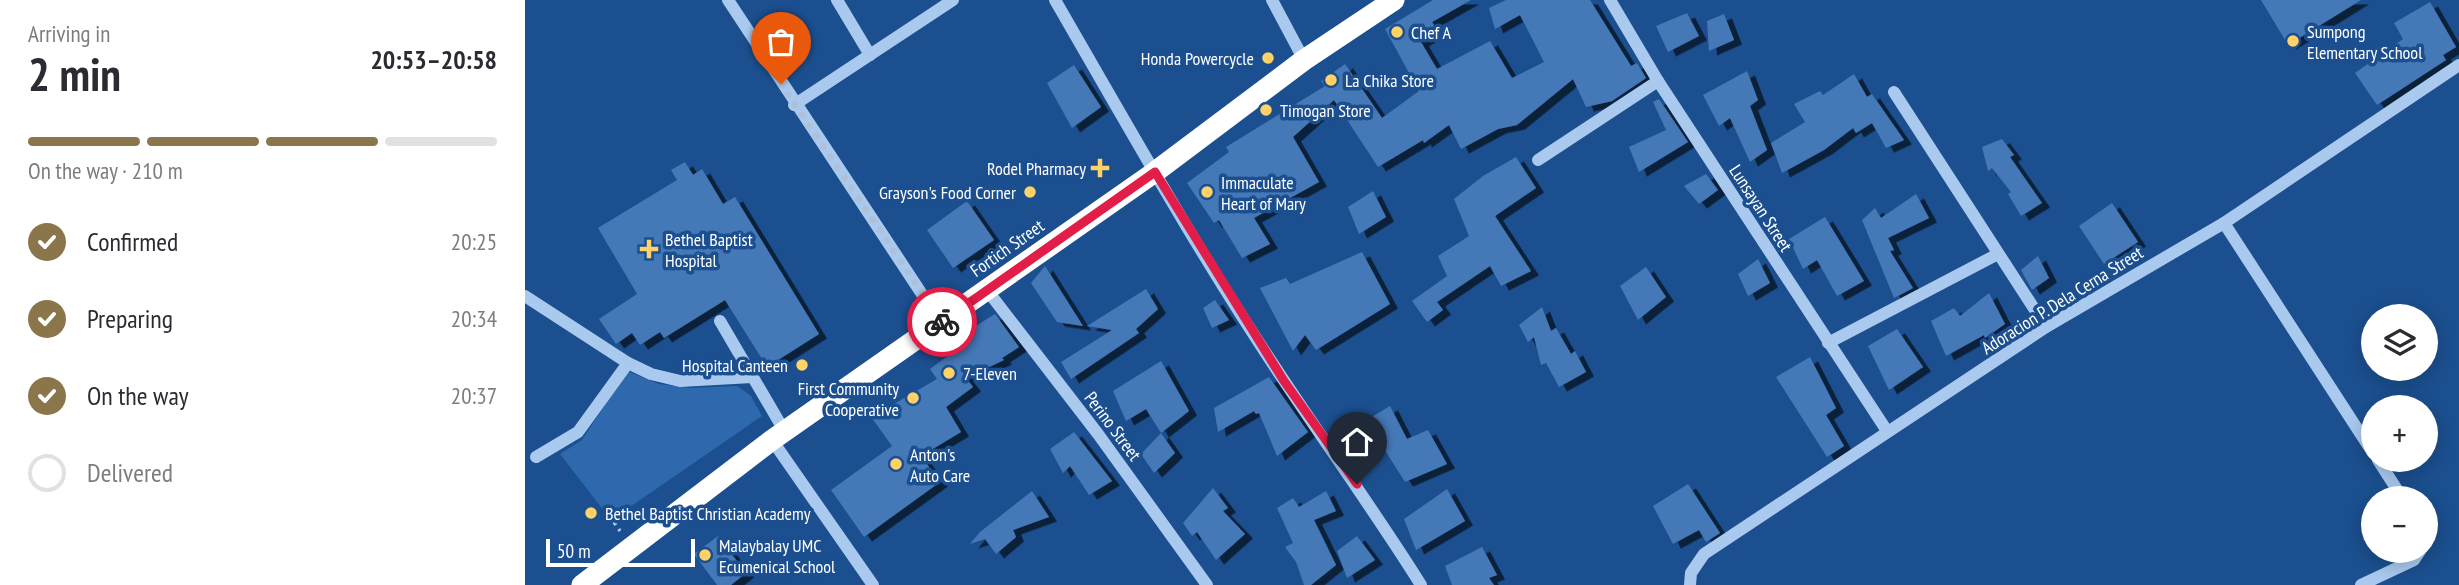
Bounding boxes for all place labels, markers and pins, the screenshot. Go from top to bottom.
pin [751,12.0,811,84]
place label: Sumpong Elementary School [2307,20,2423,64]
place label: Chef A [1411,21,1452,44]
marker: Chef A [1389,24,1405,40]
marker: Sumpong Elementary School [2285,33,2301,49]
place label: Honda Powercycle [1141,47,1254,70]
marker: Honda Powercycle [1260,50,1276,66]
place label: La Chika Store [1345,69,1434,92]
marker: La Chika Store [1323,72,1339,88]
place label: Timogan Store [1280,99,1371,122]
marker: Timogan Store [1258,102,1274,118]
place label: Rodel Pharmacy [987,157,1086,180]
marker: Rodel Pharmacy [1092,160,1108,176]
place label: Immaculate Heart of Mary [1221,171,1306,215]
place label: Grayson's Food Corner [879,181,1016,204]
marker: Grayson's Food Corner [1022,184,1038,200]
marker: Immaculate Heart of Mary [1199,184,1215,200]
place label: Bethel Baptist Hospital [665,228,753,272]
marker: Bethel Baptist Hospital [639,239,659,259]
place label: Hospital Canteen [682,354,788,377]
marker: Hospital Canteen [794,357,810,373]
place label: 7-Eleven [963,362,1017,385]
marker: 7-Eleven [941,365,957,381]
place label: First Community Cooperative [798,377,899,421]
marker: First Community Cooperative [905,390,921,406]
pin [1327,412,1387,484]
place label: Anton's Auto Care [910,443,970,487]
marker: Anton's Auto Care [888,456,904,472]
place label: Bethel Baptist Christian Academy [605,502,811,525]
marker: Bethel Baptist Christian Academy [583,505,599,521]
place label: Malaybalay UMC Ecumenical School [719,534,836,578]
marker: Malaybalay UMC Ecumenical School [697,547,713,563]

